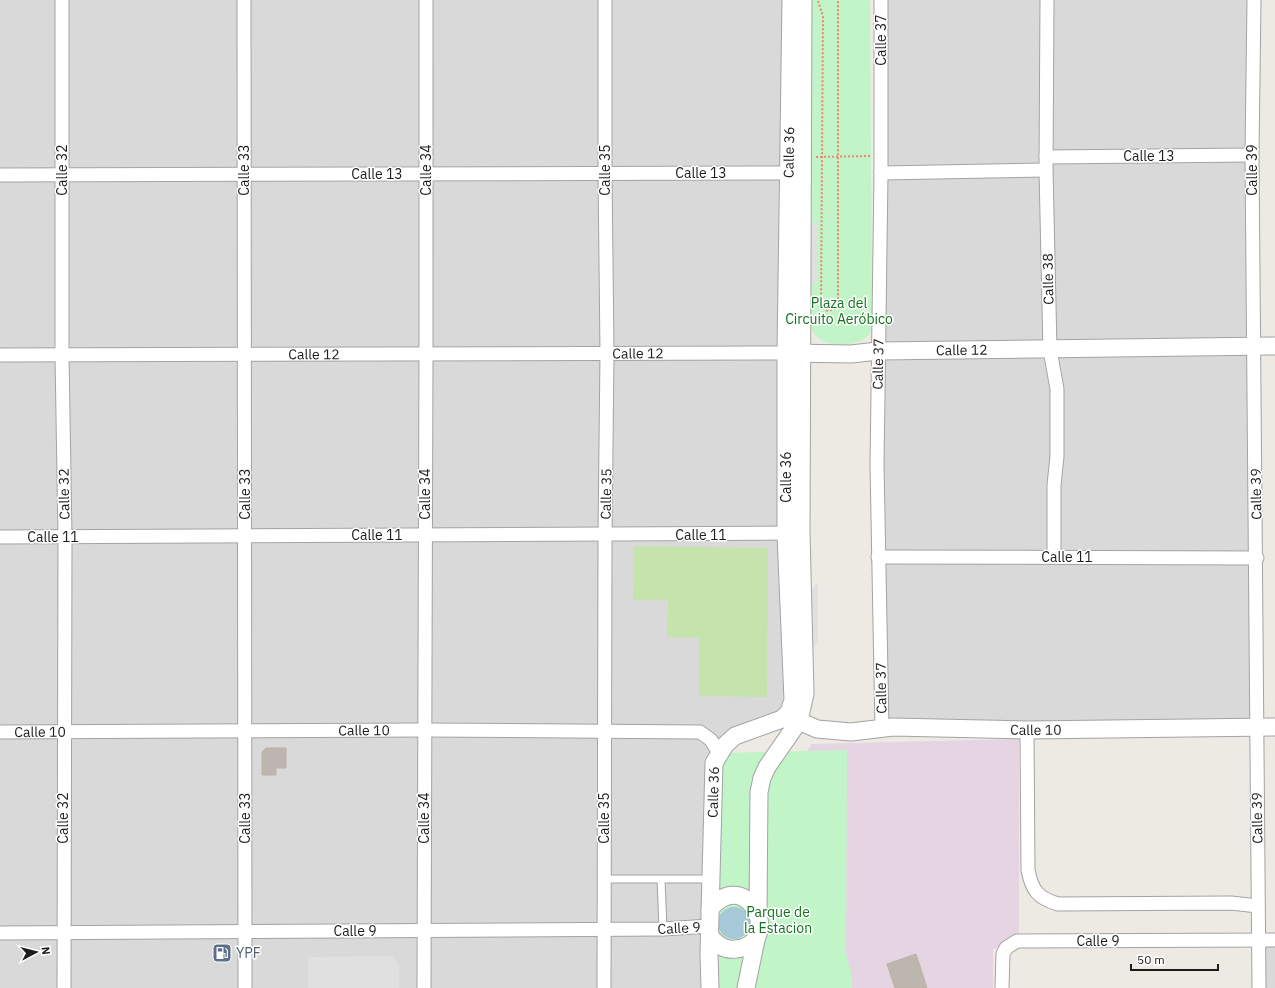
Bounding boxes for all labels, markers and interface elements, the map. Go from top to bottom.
street label: Calle 37 [872,14,890,66]
street label: Calle 36 [779,126,798,178]
street label: Calle 32 [53,144,71,196]
street label: Calle 33 [235,144,253,196]
street label: Calle 34 [417,144,435,196]
street label: Calle 35 [596,144,614,196]
street label: Calle 39 [1243,144,1261,196]
street label: Calle 13 [1123,147,1175,165]
street label: Calle 13 [675,164,727,182]
street label: Calle 13 [351,165,403,183]
street label: Calle 38 [1039,253,1057,305]
park label: Plaza del Circuito Aeróbico [785,294,893,328]
street label: Calle 37 [869,338,887,390]
street label: Calle 12 [936,341,988,359]
street label: Calle 12 [612,344,664,362]
street label: Calle 12 [288,345,340,363]
street label: Calle 36 [777,451,795,503]
street label: Calle 32 [55,468,73,520]
street label: Calle 33 [236,468,254,520]
street label: Calle 34 [416,468,434,520]
street label: Calle 35 [597,468,615,520]
street label: Calle 39 [1247,468,1265,520]
street label: Calle 11 [351,526,403,544]
street label: Calle 11 [675,526,727,544]
street label: Calle 11 [27,528,79,546]
street label: Calle 11 [1041,548,1093,566]
street label: Calle 37 [872,662,890,714]
street label: Calle 10 [338,721,390,739]
street label: Calle 10 [1010,721,1062,739]
street label: Calle 10 [14,723,66,741]
street label: Calle 36 [704,766,723,818]
street label: Calle 32 [54,792,72,844]
street label: Calle 33 [236,792,254,844]
street label: Calle 34 [415,792,433,844]
street label: Calle 35 [595,792,613,844]
street label: Calle 39 [1248,792,1266,844]
park label: Parque de la Estacion [744,903,812,937]
street label: Calle 9 [657,918,701,938]
street label: Calle 9 [333,922,377,940]
north arrow [16,932,56,972]
street label: Calle 9 [1076,932,1120,950]
fuel station icon: YPF [211,942,233,964]
place label: YPF [236,944,261,962]
text: N [38,946,53,956]
scale bar [1131,946,1218,972]
text: 50 m [1137,952,1165,967]

